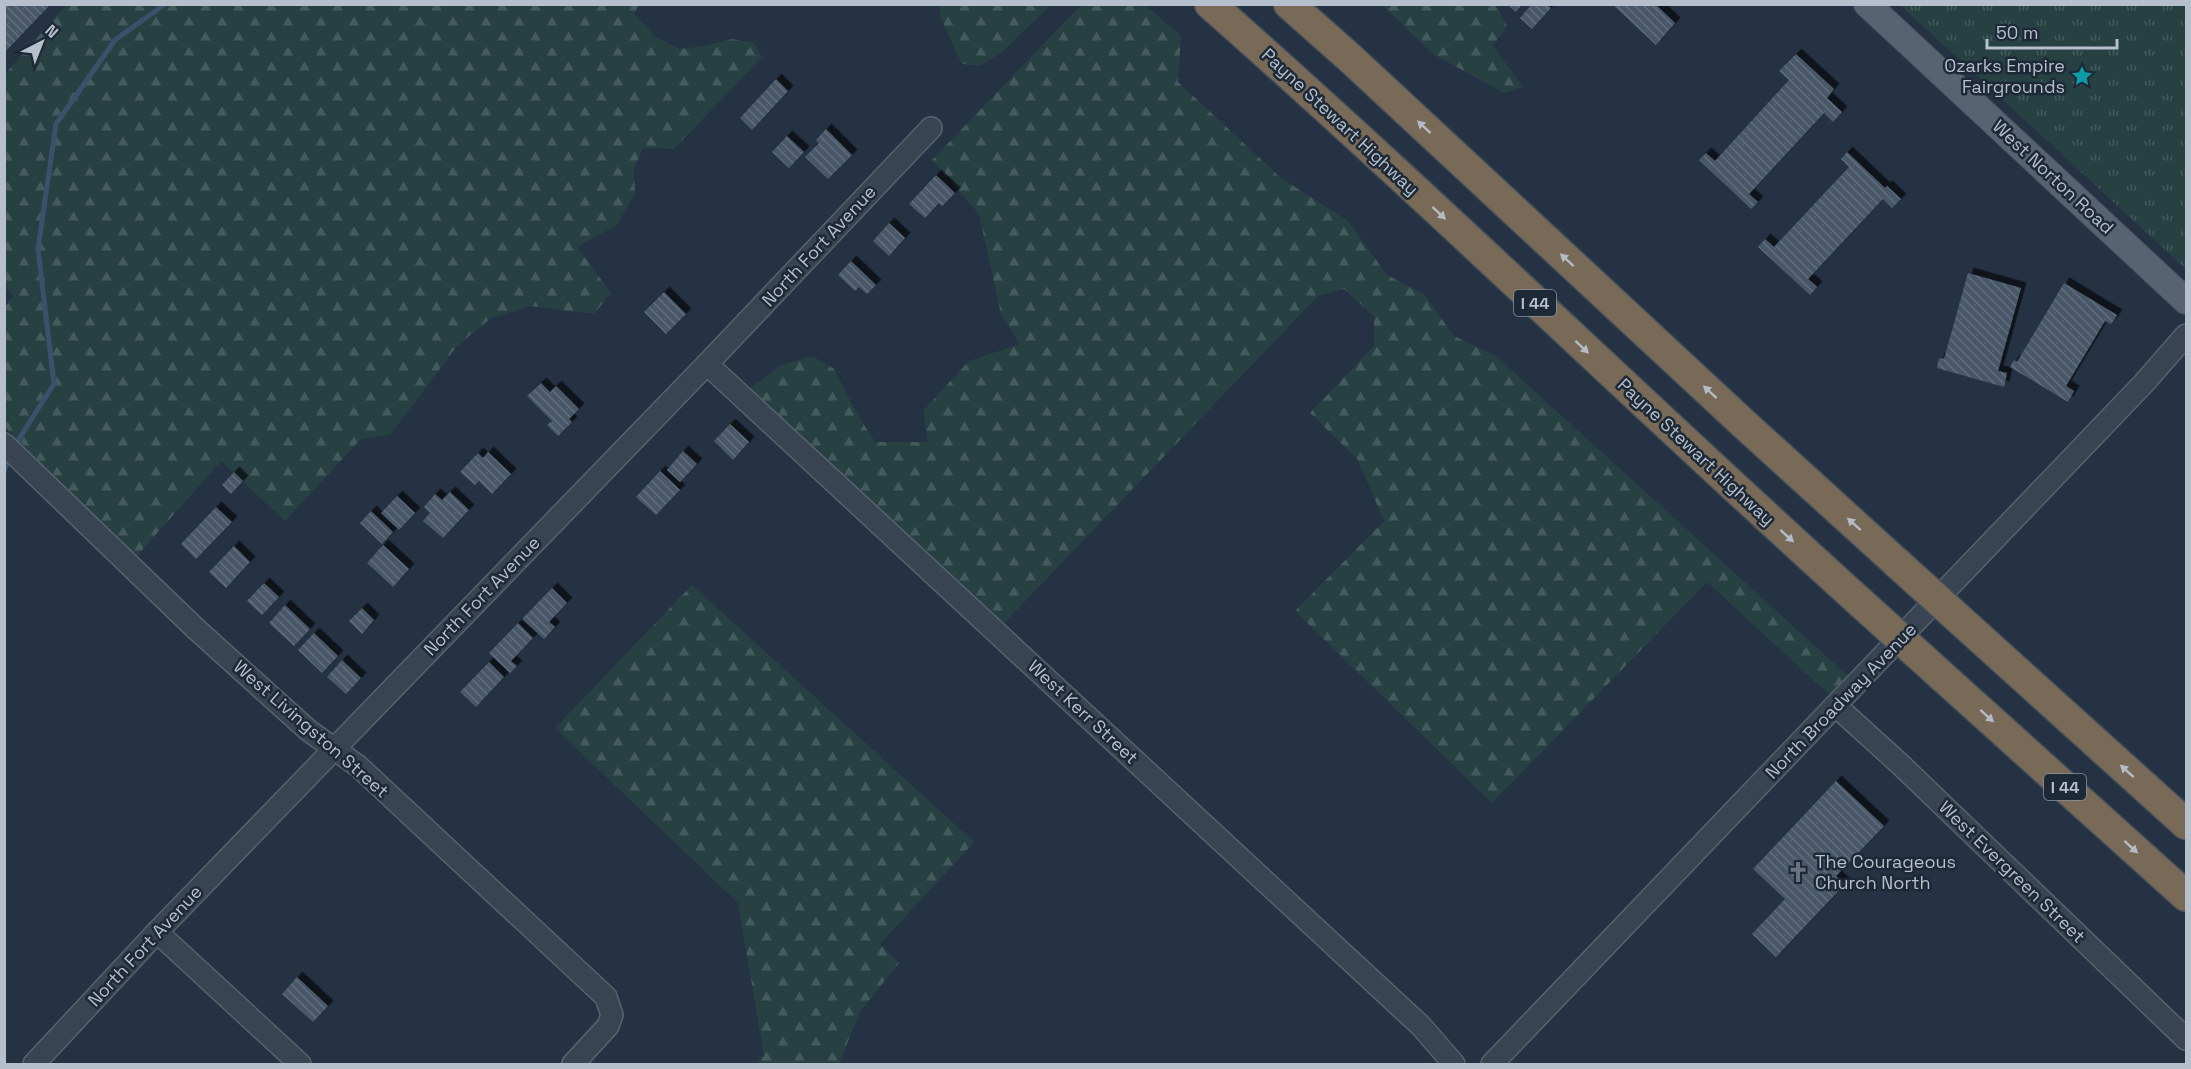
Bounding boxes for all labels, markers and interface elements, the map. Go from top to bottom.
north arrow [12,12,72,72]
scale bar [1987,12,2118,50]
text: N [41,20,63,43]
text: 50 m [1996,21,2038,44]
street label: Payne Stewart Highway [1257,43,1423,200]
place label: Ozarks Empire Fairgrounds [1944,54,2065,98]
place icon: Ozarks Empire Fairgrounds [2070,64,2094,88]
street label: West Norton Road [1988,115,2119,239]
one-way arrow [1417,120,1432,134]
street label: North Fort Avenue [756,180,881,311]
one-way arrow [1432,206,1446,220]
one-way arrow [1560,254,1575,267]
road number: I 44 [1514,290,1556,316]
one-way arrow [1575,339,1589,353]
street label: Payne Stewart Highway [1613,373,1779,530]
one-way arrow [1703,386,1717,400]
one-way arrow [1847,518,1862,531]
one-way arrow [1779,529,1794,542]
street label: North Fort Avenue [419,531,545,660]
street label: North Broadway Avenue [1760,618,1921,784]
street label: West Livingston Street [229,655,394,802]
street label: West Kerr Street [1023,655,1143,769]
one-way arrow [1979,709,1994,723]
one-way arrow [2120,764,2135,778]
road number: I 44 [2044,774,2086,800]
street label: West Evergreen Street [1934,796,2090,948]
one-way arrow [2124,840,2139,854]
place label: The Courageous Church North [1815,850,1956,894]
church icon: The Courageous Church North [1786,860,1810,884]
street label: North Fort Avenue [82,880,207,1011]

